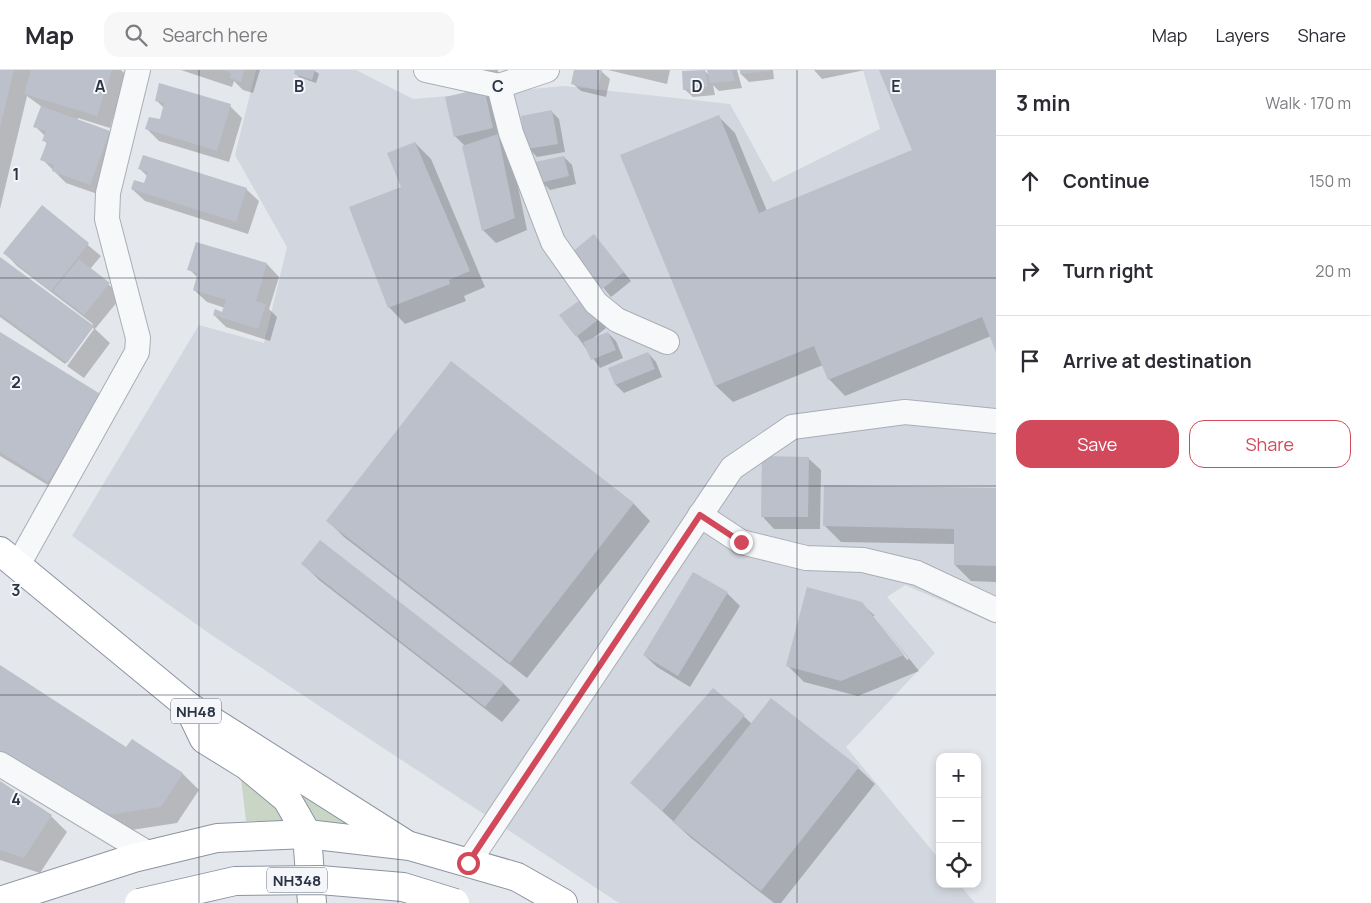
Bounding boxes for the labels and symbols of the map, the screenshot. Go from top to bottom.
text: A [95,75,106,97]
text: B [294,75,304,97]
text: C [492,75,504,97]
text: D [691,75,703,97]
text: E [891,75,901,97]
text: 1 [12,163,20,185]
text: 2 [11,371,21,393]
route end [730,531,753,554]
text: 3 [11,579,21,601]
road number: NH48 [171,698,221,724]
text: 4 [11,788,21,810]
route start [457,852,480,875]
road number: NH348 [267,868,327,892]

